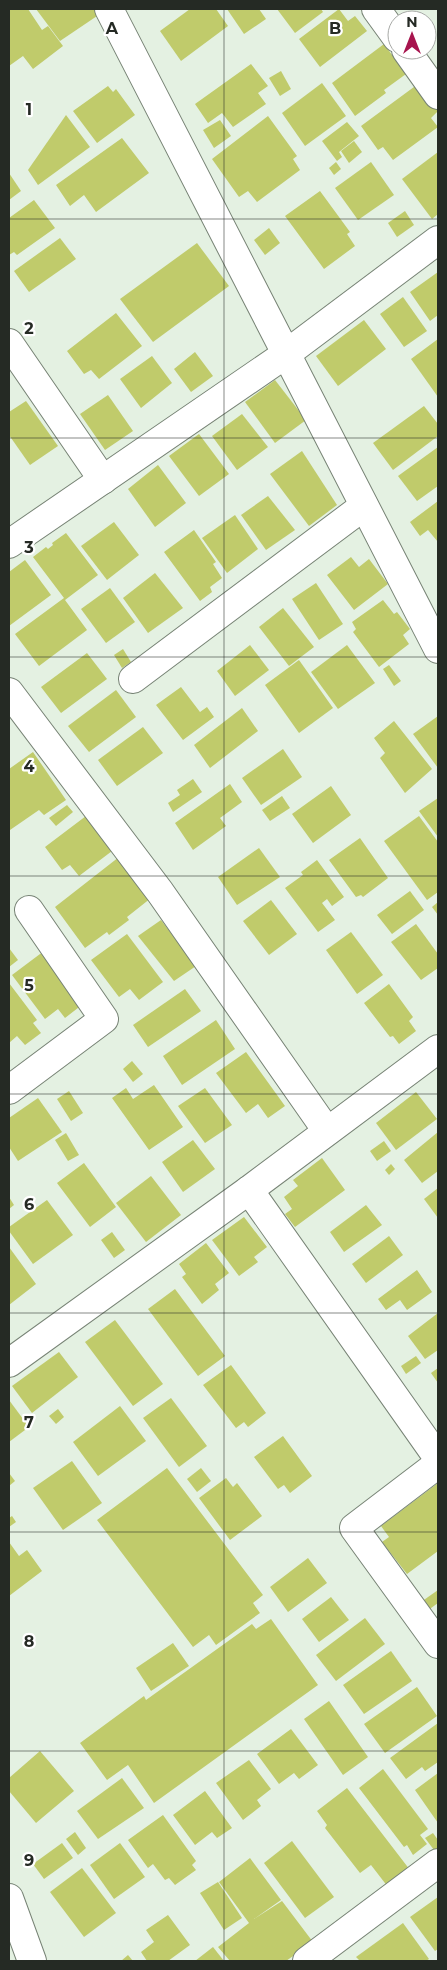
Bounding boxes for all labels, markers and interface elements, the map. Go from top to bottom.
north arrow [387,10,437,60]
text: N [406,13,418,31]
text: A [105,19,119,38]
text: B [329,19,341,38]
text: 1 [26,100,32,119]
text: 2 [24,319,34,338]
text: 3 [23,538,34,557]
text: 4 [23,757,35,776]
text: 5 [24,976,34,995]
text: 6 [24,1195,34,1214]
text: 7 [24,1413,34,1432]
text: 8 [24,1632,34,1651]
text: 9 [24,1851,34,1870]

